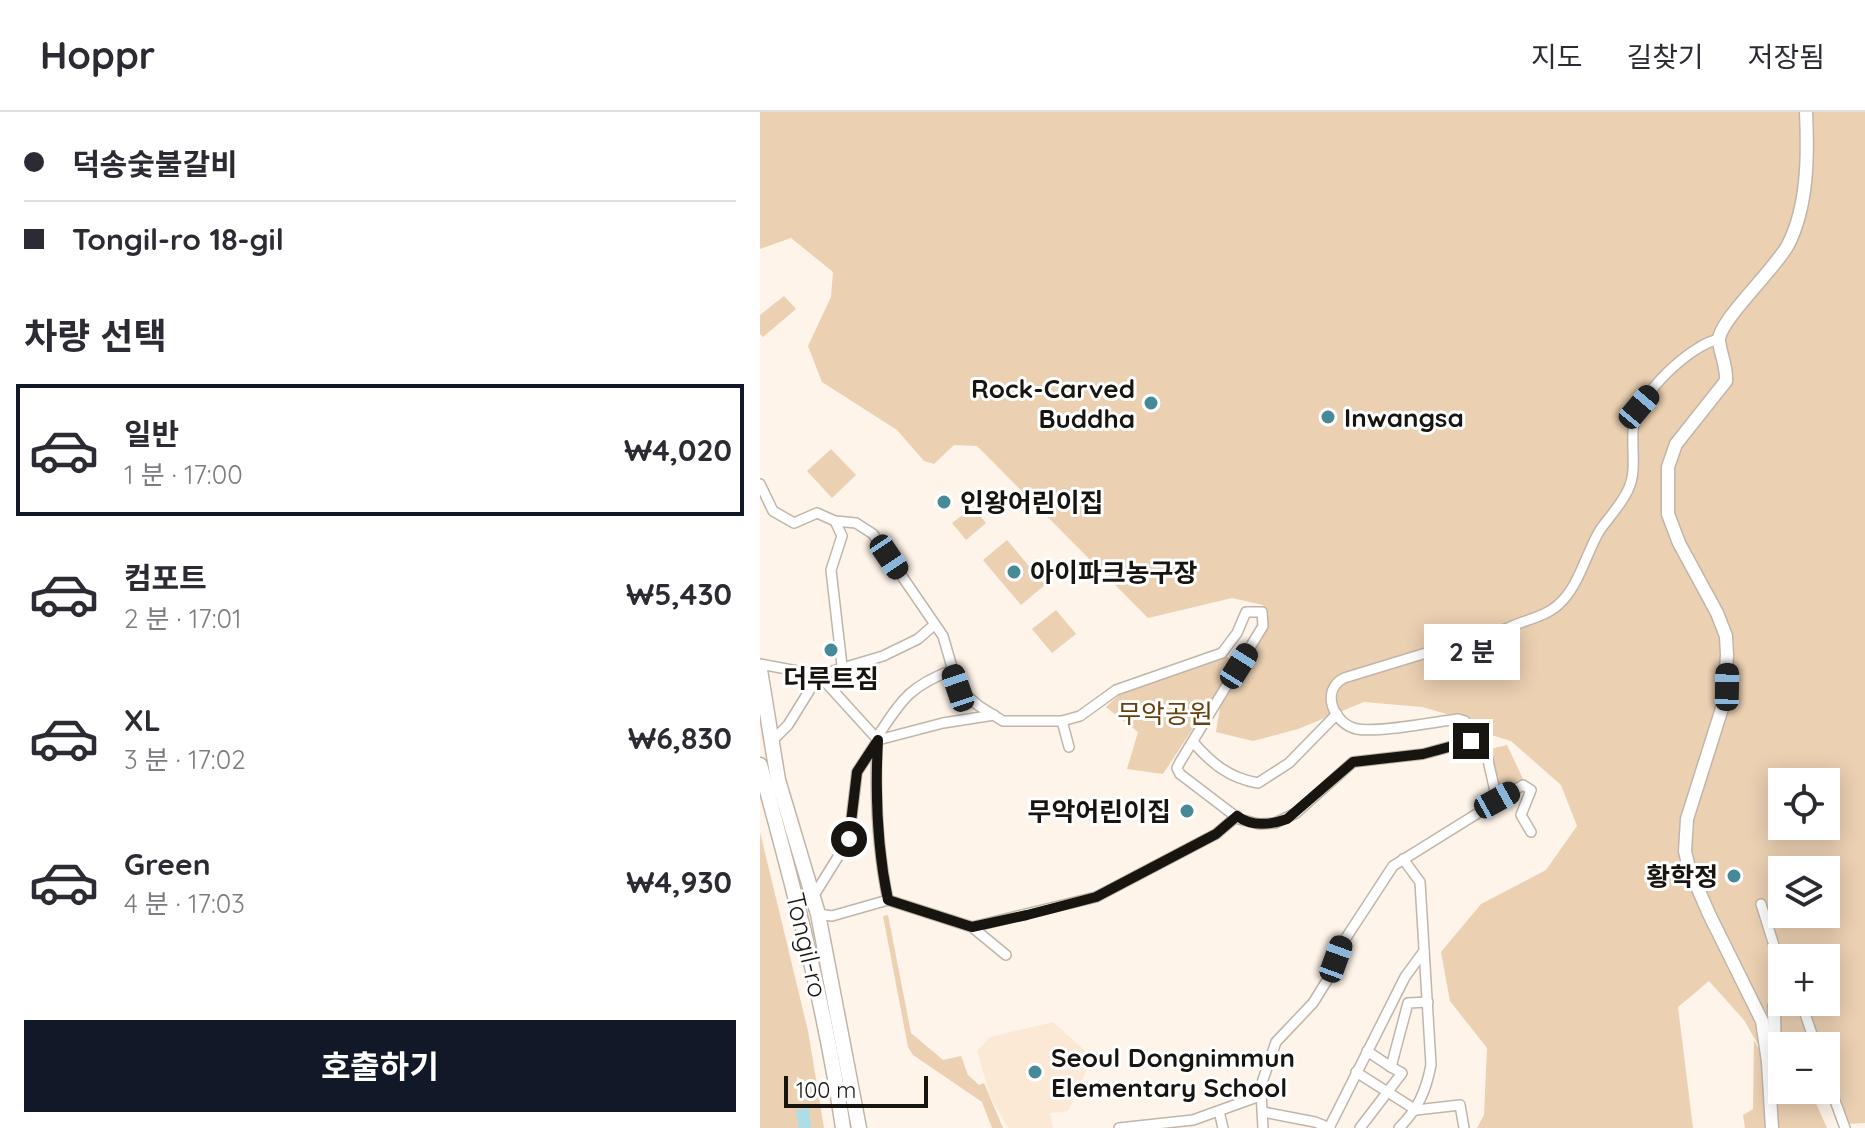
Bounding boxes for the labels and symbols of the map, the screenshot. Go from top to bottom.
place label: Rock-Carved Buddha [971,372,1135,435]
car [1614,381,1664,433]
marker: Rock-Carved Buddha [1142,394,1160,412]
place label: Inwangsa [1344,401,1464,434]
marker: Inwangsa [1319,408,1337,426]
place label: 인왕어린이집 [960,486,1104,519]
marker: 인왕어린이집 [935,493,953,511]
car [866,530,912,584]
place label: 아이파크농구장 [1030,556,1198,589]
marker: 아이파크농구장 [1005,563,1023,581]
callout: 2 분 [1423,625,1519,681]
car [1216,639,1262,693]
marker: 더루트짐 [822,641,840,659]
car [939,661,977,715]
place label: 더루트짐 [783,662,879,695]
car [1715,663,1739,711]
park label: 무악공원 [1117,697,1213,730]
route end [1453,723,1489,759]
car [1470,778,1524,822]
place label: 무악어린이집 [1027,795,1171,828]
marker: 무악어린이집 [1178,802,1196,820]
route start [831,821,867,857]
place label: 황학정 [1646,860,1718,893]
marker: 황학정 [1725,867,1743,885]
street label: Tongil-ro [779,889,835,1001]
car [1317,932,1355,986]
place label: Seoul Dongnimmun Elementary School [1051,1041,1295,1104]
marker: Seoul Dongnimmun Elementary School [1026,1063,1044,1081]
scale bar [784,1072,928,1108]

